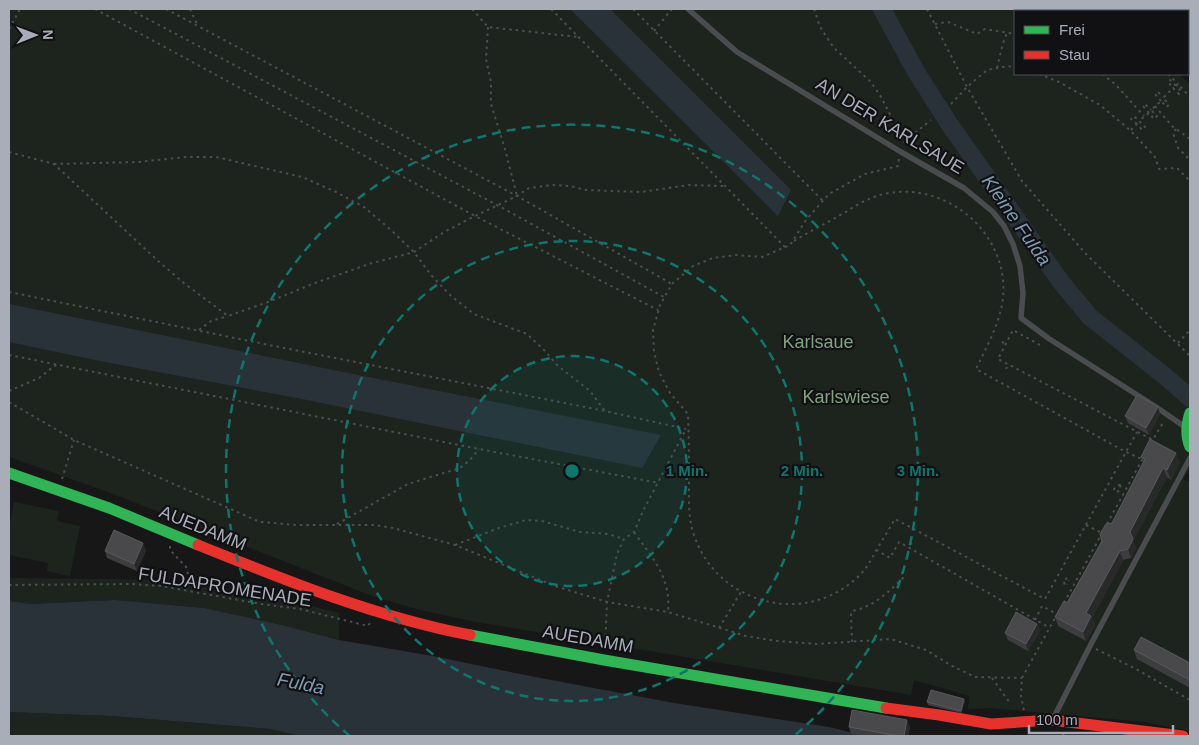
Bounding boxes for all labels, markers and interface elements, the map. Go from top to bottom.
north arrow [10,10,60,60]
legend [1014,10,1189,75]
text: Frei [1059,21,1085,38]
text: N [40,30,56,40]
text: Stau [1059,46,1090,63]
street label: AN DER KARLSAUE [812,74,968,178]
water label: Kleine Fulda [978,171,1055,270]
park label: Karlsaue [782,332,854,352]
park label: Karlswiese [802,387,890,407]
centre of rings [563,462,581,480]
text: 1 Min. [666,462,708,479]
text: 2 Min. [781,462,823,479]
text: 3 Min. [897,462,939,479]
street label: AUEDAMM [157,501,249,555]
street label: FULDAPROMENADE [137,563,313,611]
street label: AUEDAMM [541,621,635,657]
water label: Fulda [276,669,326,698]
scale bar [1029,702,1173,734]
text: 100 m [1036,711,1078,728]

